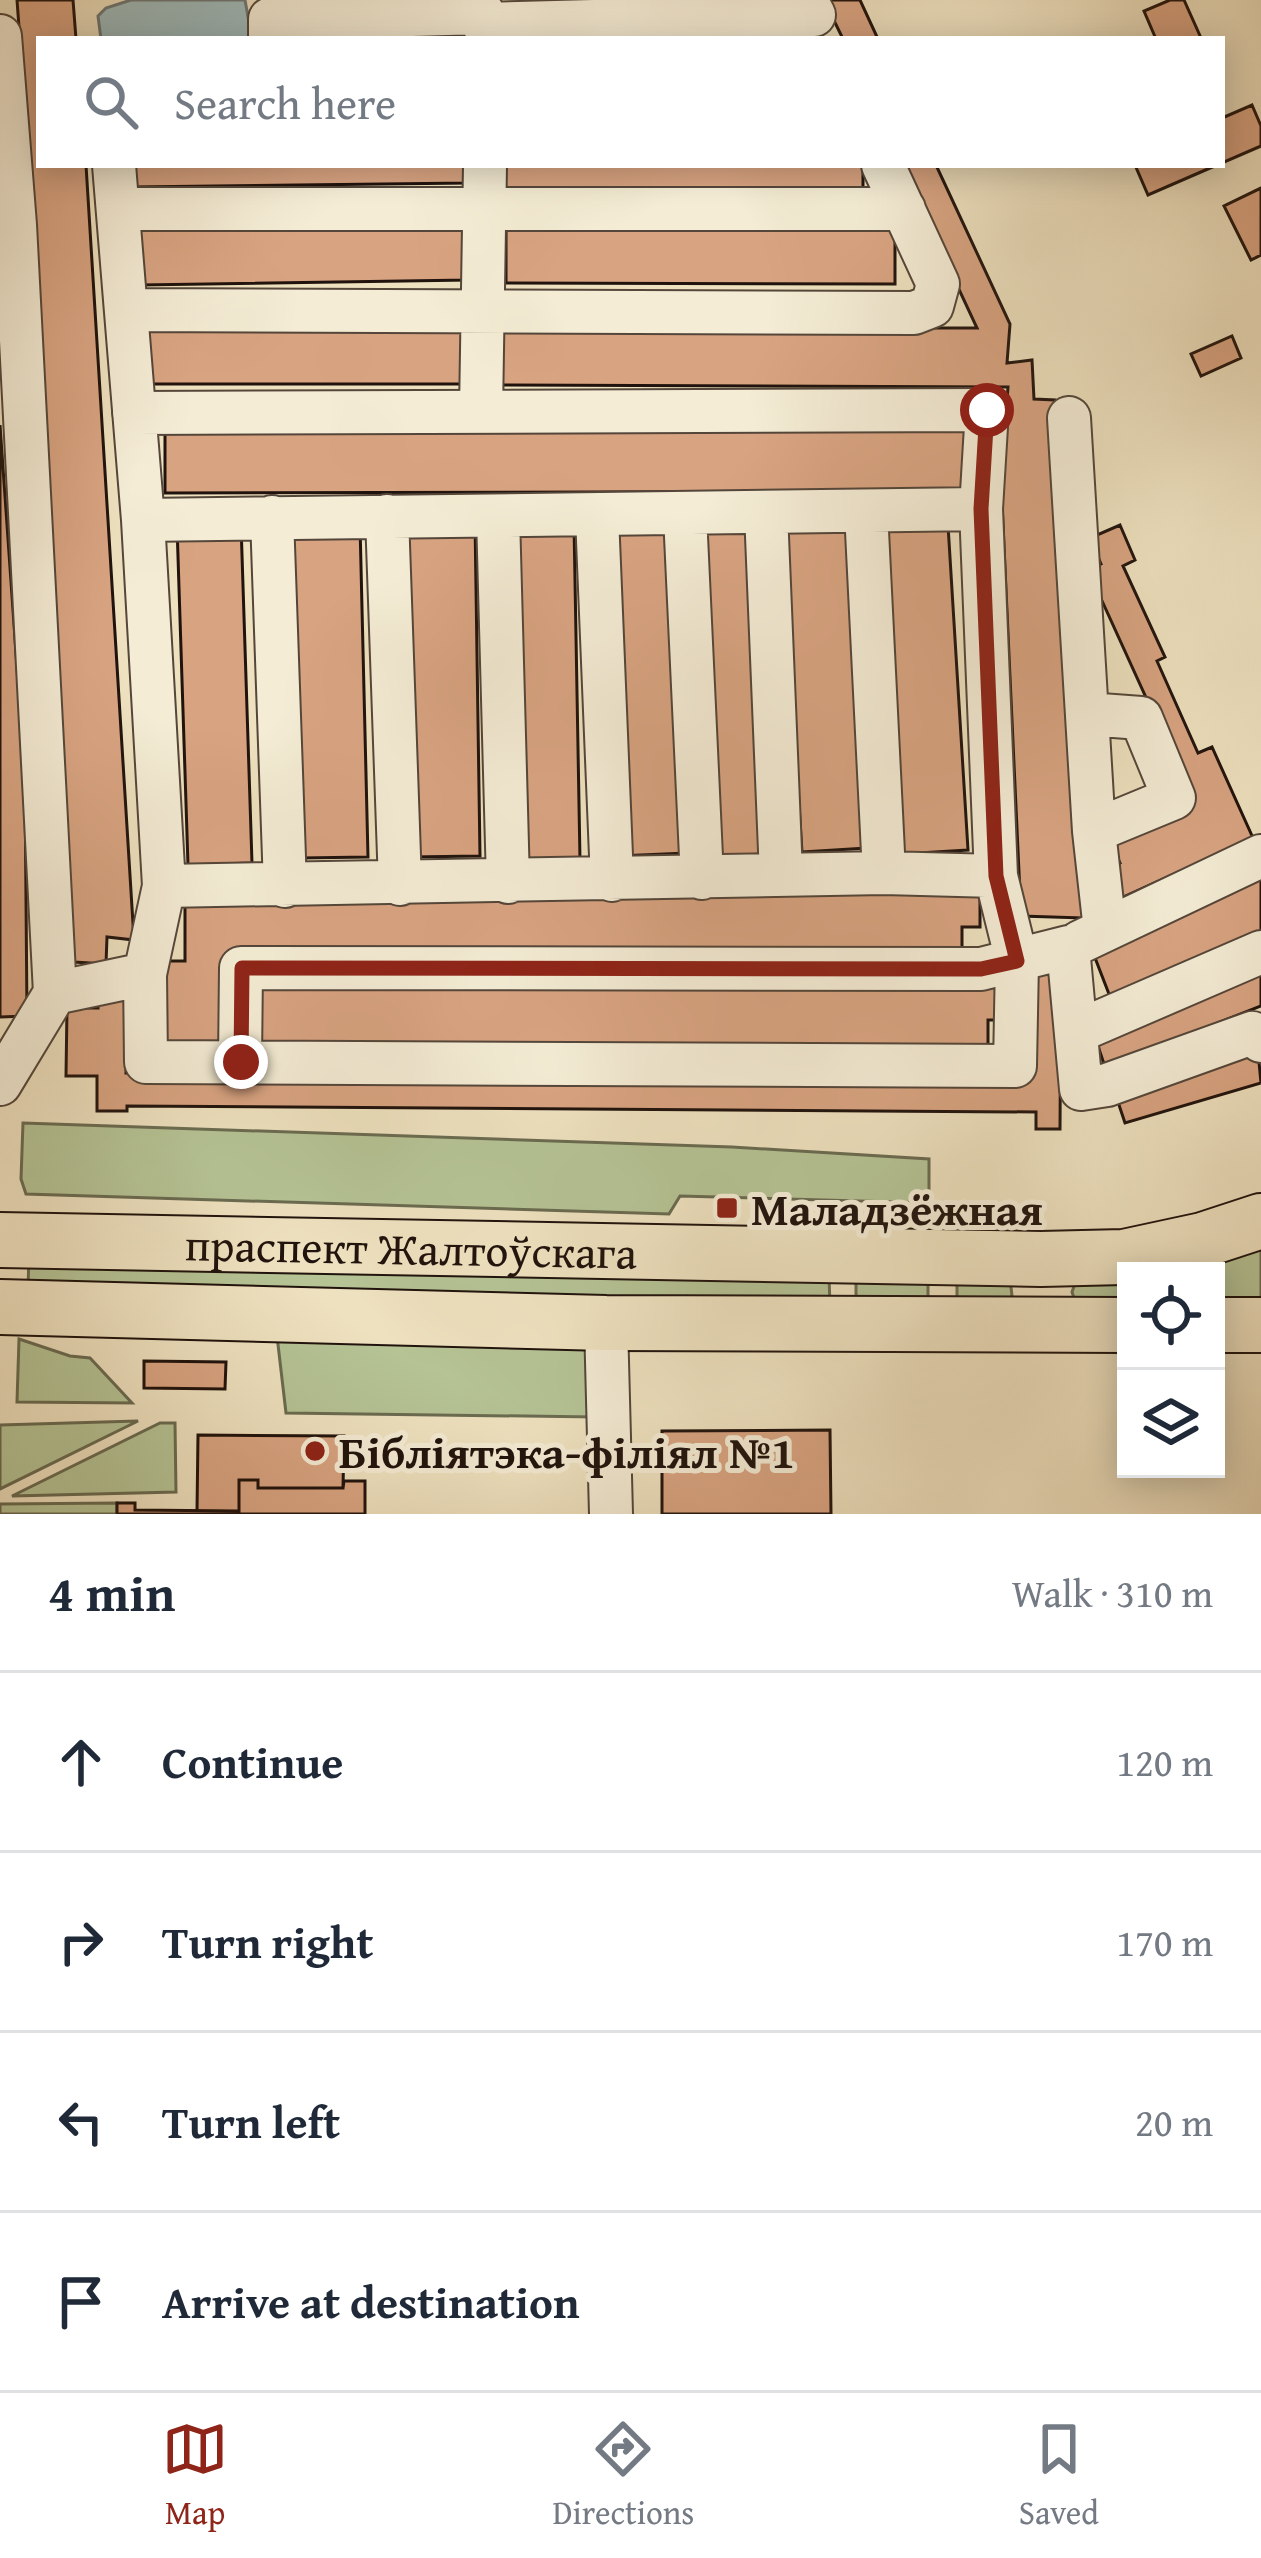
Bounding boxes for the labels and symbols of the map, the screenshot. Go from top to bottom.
route start [960,383,1014,437]
route end [214,1035,268,1089]
place label: Маладзёжная [751,1176,1043,1241]
marker: Маладзёжная [714,1195,740,1221]
street label: праспект Жалтоўскага [184,1211,638,1284]
place label: Бібліятэка-філіял №1 [339,1419,795,1484]
marker: Бібліятэка-філіял №1 [302,1438,328,1464]

